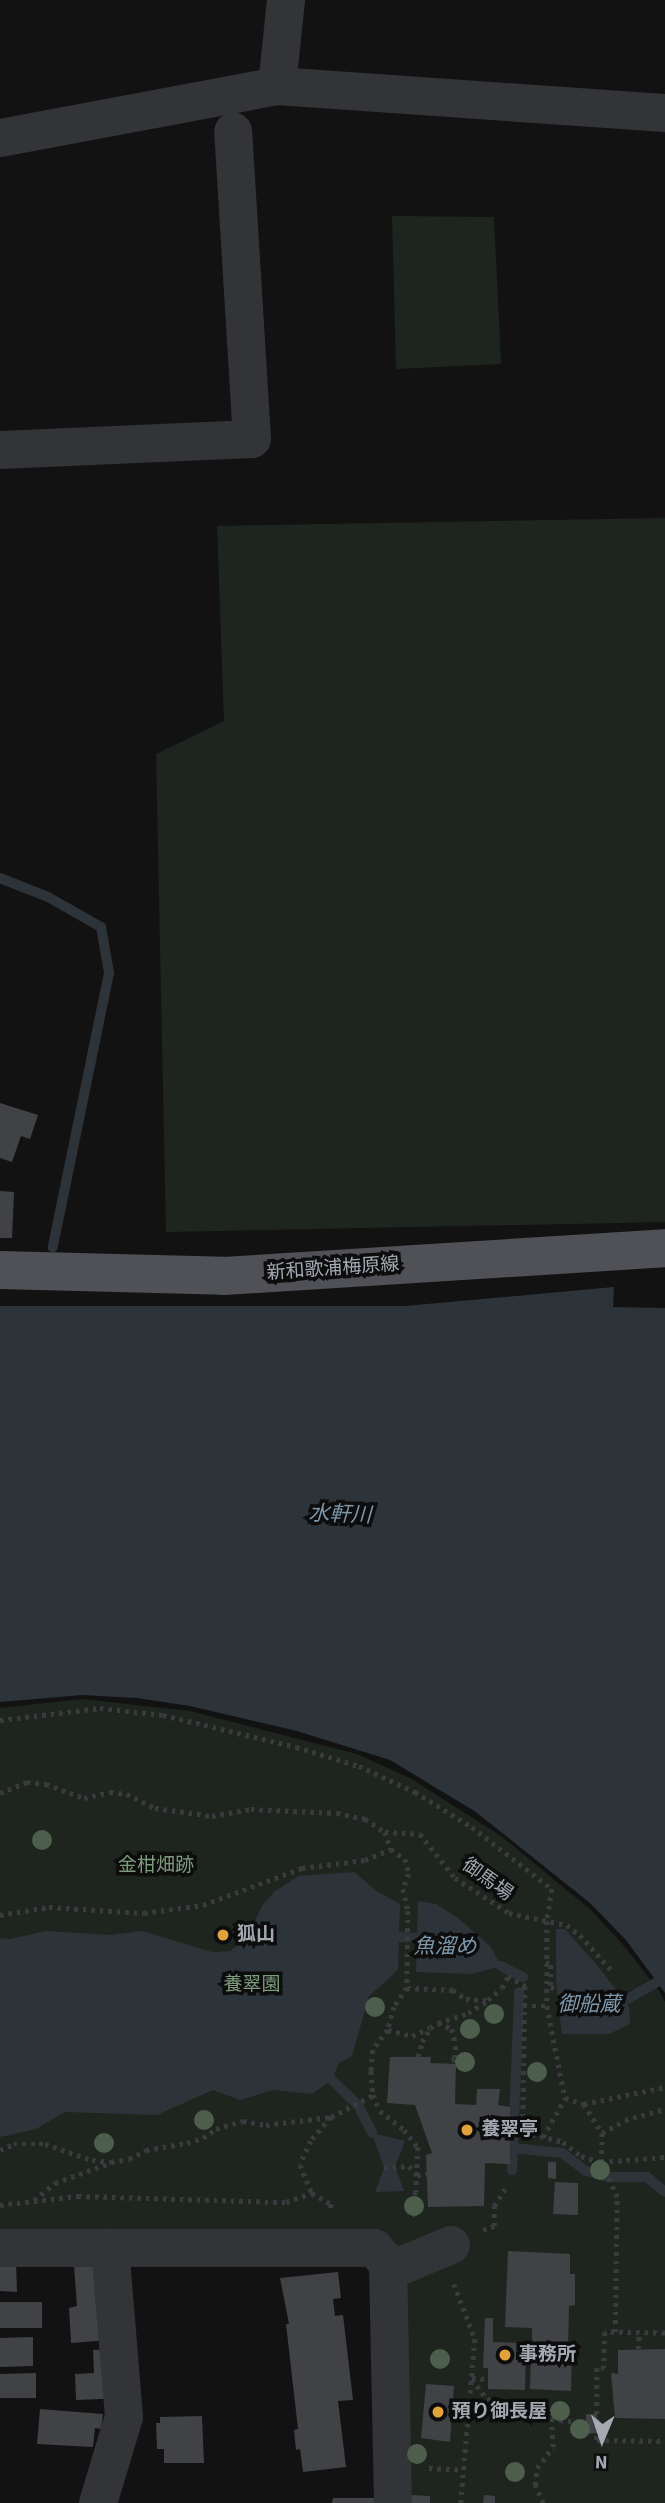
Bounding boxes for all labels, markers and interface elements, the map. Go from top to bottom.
street label: 新和歌浦梅原線 [266,1253,400,1285]
water label: 水軒川 [308,1500,372,1528]
street label: 御馬場 [457,1854,517,1906]
park label: 金柑畑跡 [118,1855,194,1877]
place label: 狐山 [237,1924,275,1946]
marker: 狐山 [215,1927,231,1943]
water label: 魚溜め [414,1933,476,1959]
park label: 養翠園 [224,1974,280,1996]
water label: 御船蔵 [558,1991,620,2017]
place label: 養翠亭 [481,2119,538,2141]
marker: 養翠亭 [459,2122,475,2138]
place label: 事務所 [519,2344,576,2366]
marker: 事務所 [497,2347,513,2363]
place label: 預り御長屋 [452,2401,547,2423]
marker: 預り御長屋 [430,2404,446,2420]
north arrow [567,2405,637,2475]
text: N [594,2448,608,2475]

